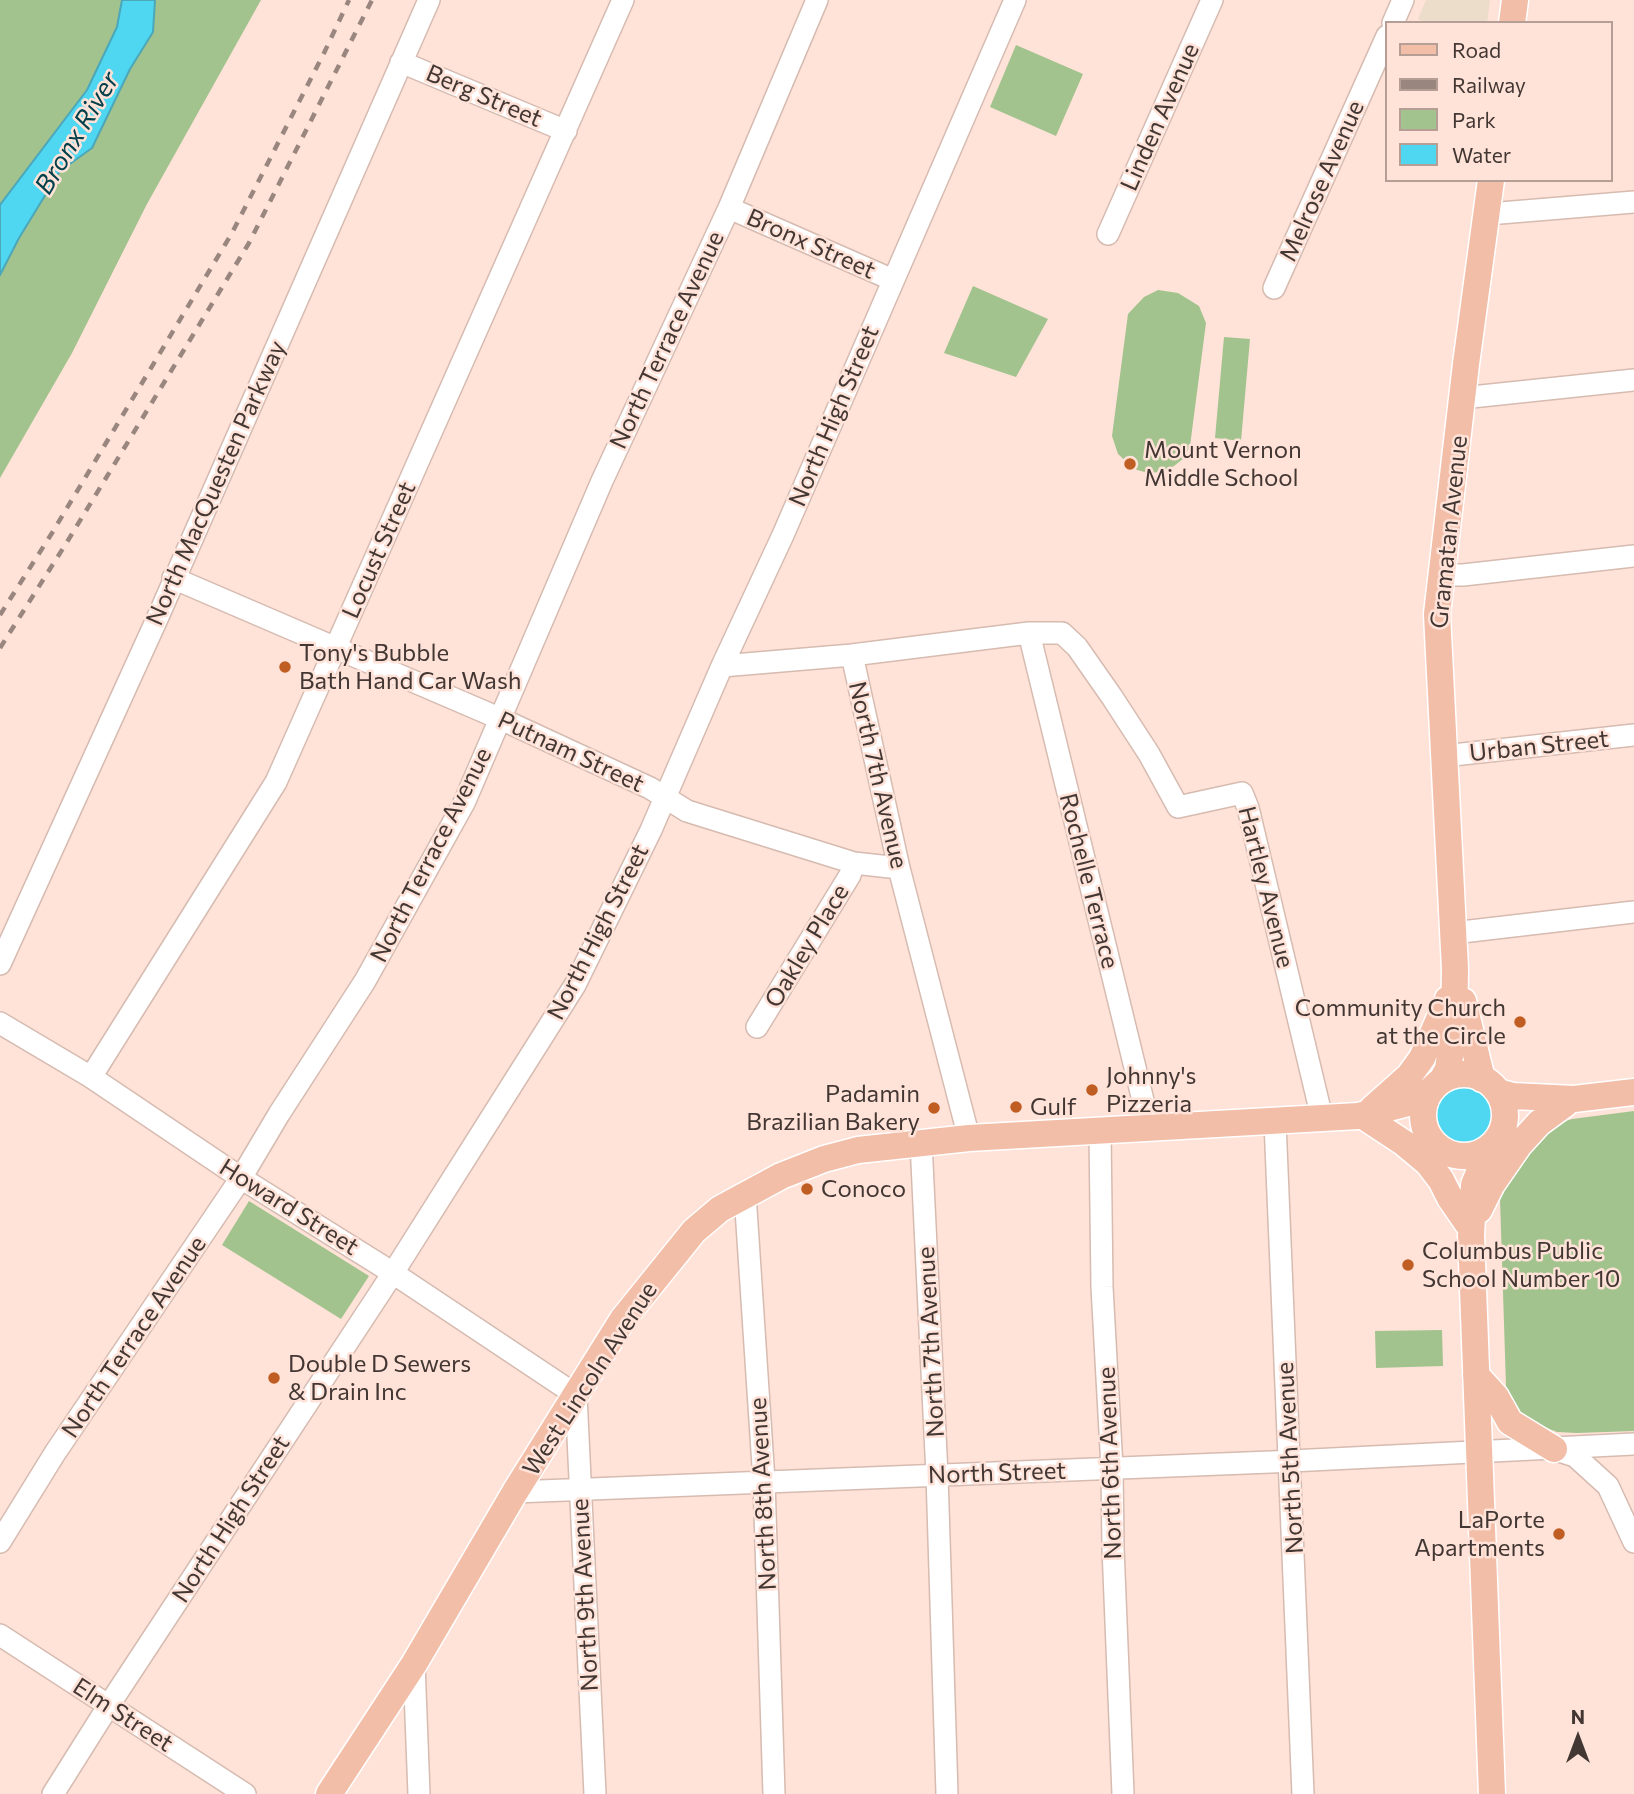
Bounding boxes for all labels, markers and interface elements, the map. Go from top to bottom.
legend [1386,21,1613,182]
text: Road [1452,37,1501,62]
street label: Linden Avenue [1115,39,1205,195]
street label: Berg Street [422,59,546,133]
water label: Bronx River [28,66,126,200]
text: Railway [1452,72,1526,97]
street label: Melrose Avenue [1274,96,1370,266]
text: Park [1452,107,1496,132]
text: Water [1452,142,1511,167]
street label: Bronx Street [742,203,880,285]
street label: North Terrace Avenue [604,227,730,453]
street label: North High Street [783,321,885,511]
street label: North MacQuesten Parkway [140,336,292,630]
street label: Gramatan Avenue [1425,434,1473,630]
place label: Mount Vernon Middle School [1144,436,1302,492]
marker: Mount Vernon Middle School [1122,456,1138,472]
street label: Locust Street [336,477,422,623]
place label: Tony's Bubble Bath Hand Car Wash [299,639,522,695]
marker: Tony's Bubble Bath Hand Car Wash [277,659,293,675]
street label: North 7th Avenue [842,679,914,871]
street label: Putnam Street [493,706,649,798]
street label: Urban Street [1468,724,1610,768]
street label: North Terrace Avenue [364,743,498,967]
street label: Rochelle Terrace [1053,790,1125,972]
street label: Hartley Avenue [1232,803,1300,971]
street label: North High Street [541,839,655,1025]
street label: Oakley Place [759,879,855,1013]
place label: Community Church at the Circle [1295,994,1506,1050]
marker: Community Church at the Circle [1512,1014,1528,1030]
place label: Johnny's Pizzeria [1106,1062,1196,1118]
place label: Padamin Brazilian Bakery [746,1080,920,1136]
marker: Johnny's Pizzeria [1084,1082,1100,1098]
place label: Gulf [1030,1093,1077,1121]
marker: Gulf [1008,1099,1024,1115]
marker: Padamin Brazilian Bakery [926,1100,942,1116]
street label: Howard Street [214,1153,364,1261]
place label: Conoco [821,1175,906,1203]
marker: Conoco [799,1181,815,1197]
street label: North Terrace Avenue [56,1231,212,1443]
place label: Columbus Public School Number 10 [1422,1237,1620,1293]
street label: North 7th Avenue [912,1246,950,1438]
marker: Columbus Public School Number 10 [1400,1257,1416,1273]
street label: West Lincoln Avenue [517,1277,663,1481]
place label: Double D Sewers & Drain Inc [288,1350,471,1406]
street label: North 5th Avenue [1271,1361,1309,1555]
street label: North 6th Avenue [1092,1366,1128,1560]
marker: Double D Sewers & Drain Inc [266,1370,282,1386]
street label: North 8th Avenue [744,1397,782,1591]
street label: North High Street [166,1430,296,1608]
street label: North Street [928,1456,1066,1490]
street label: North 9th Avenue [566,1498,604,1692]
place label: LaPorte Apartments [1414,1506,1545,1562]
marker: LaPorte Apartments [1551,1526,1567,1542]
street label: Elm Street [67,1672,179,1758]
north arrow [1543,1703,1613,1773]
text: N [1571,1705,1585,1728]

